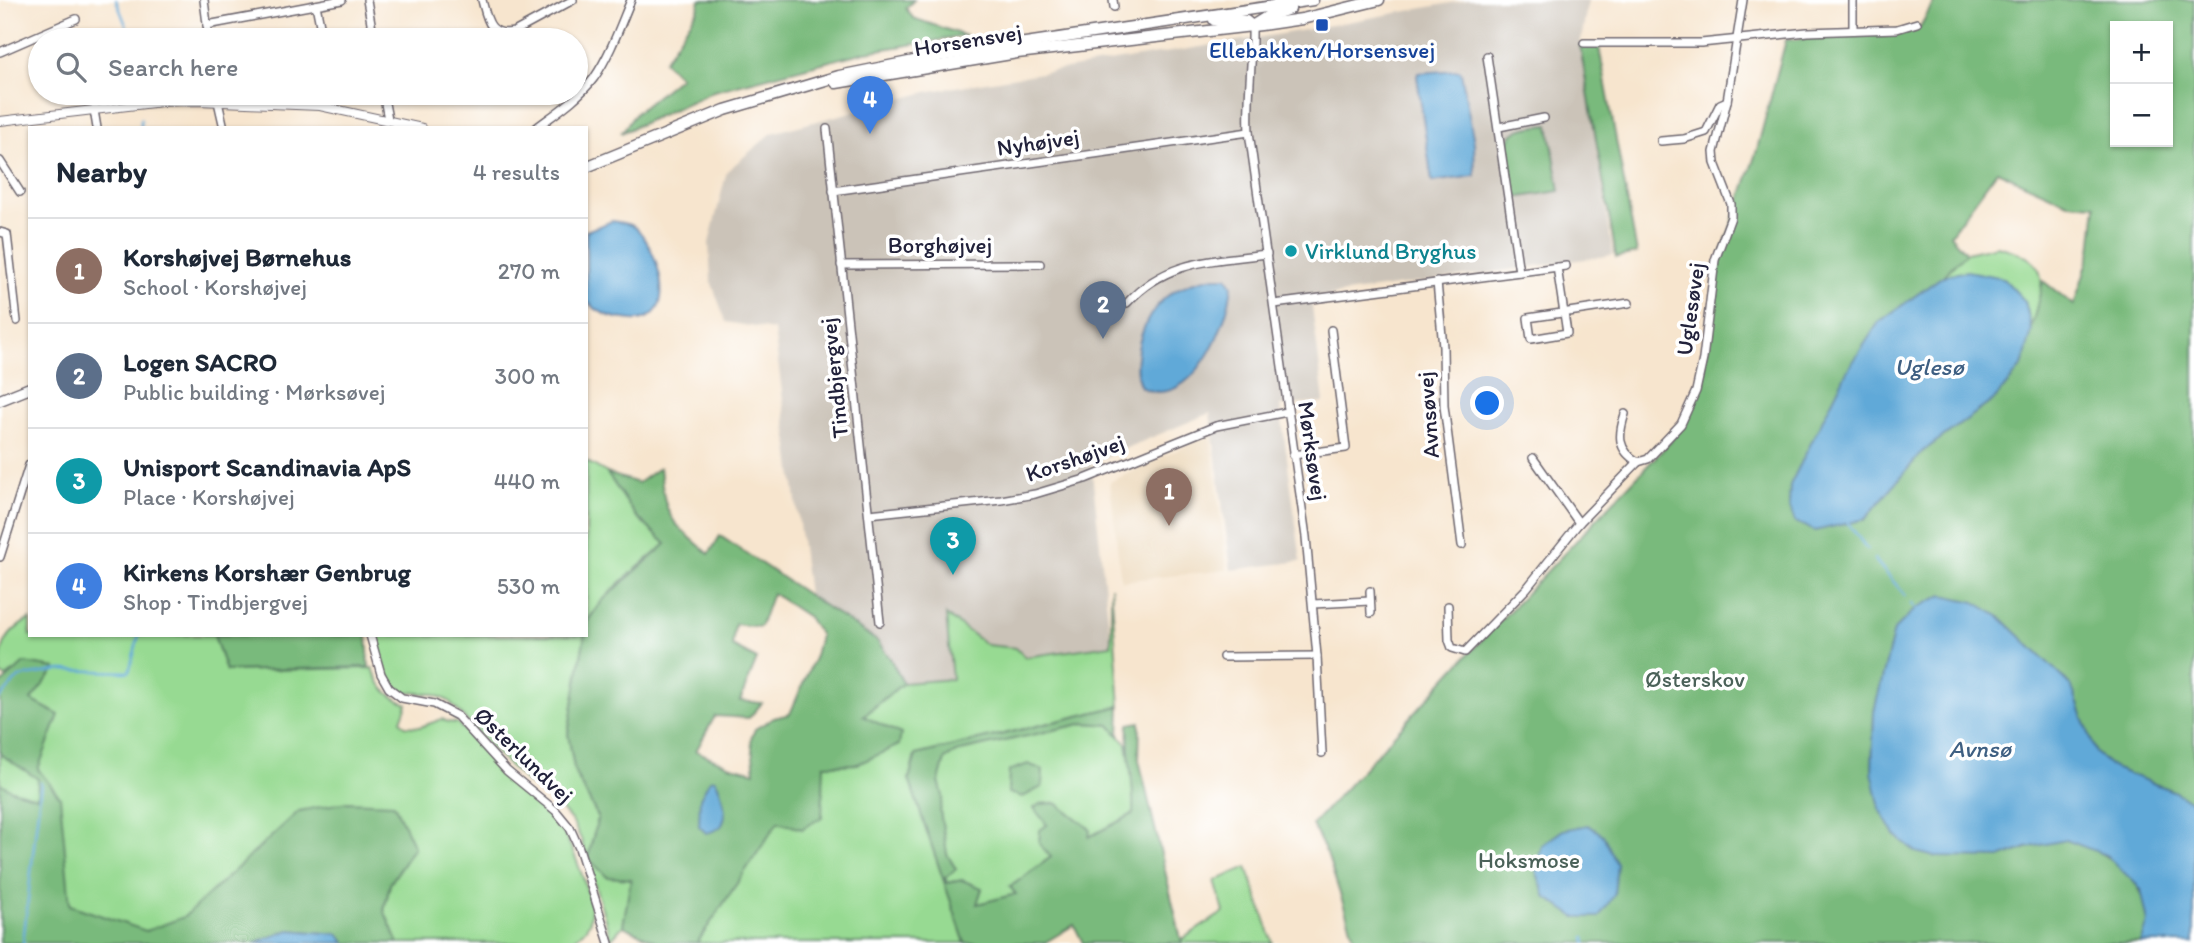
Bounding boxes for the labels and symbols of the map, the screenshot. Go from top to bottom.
marker: Ellebakken/Horsensvej [1314,17,1330,33]
street label: Horsensvej [912,18,1024,62]
place label: Ellebakken/Horsensvej [1209,36,1435,64]
pin: 4 [847,76,893,134]
street label: Nyhøjvej [995,122,1081,162]
street label: Borghøjvej [888,231,992,259]
place label: Virklund Bryghus [1305,237,1477,265]
marker: Virklund Bryghus [1283,243,1299,259]
street label: Uglesøvej [1670,261,1710,357]
pin: 2 [1080,281,1126,339]
street label: Tindbjergvej [814,317,854,439]
water label: Uglesø [1894,352,1965,381]
street label: Avnsøvej [1411,371,1445,459]
your location [1470,386,1504,420]
street label: Mørksøvej [1292,399,1334,503]
street label: Korshøjvej [1022,428,1128,488]
pin: 1 [1146,468,1192,526]
pin: 3 [930,517,976,575]
park label: Østerskov [1645,665,1745,693]
street label: Østerlundvej [469,701,579,809]
water label: Avnsø [1949,734,2013,763]
park label: Hoksmose [1478,846,1580,874]

